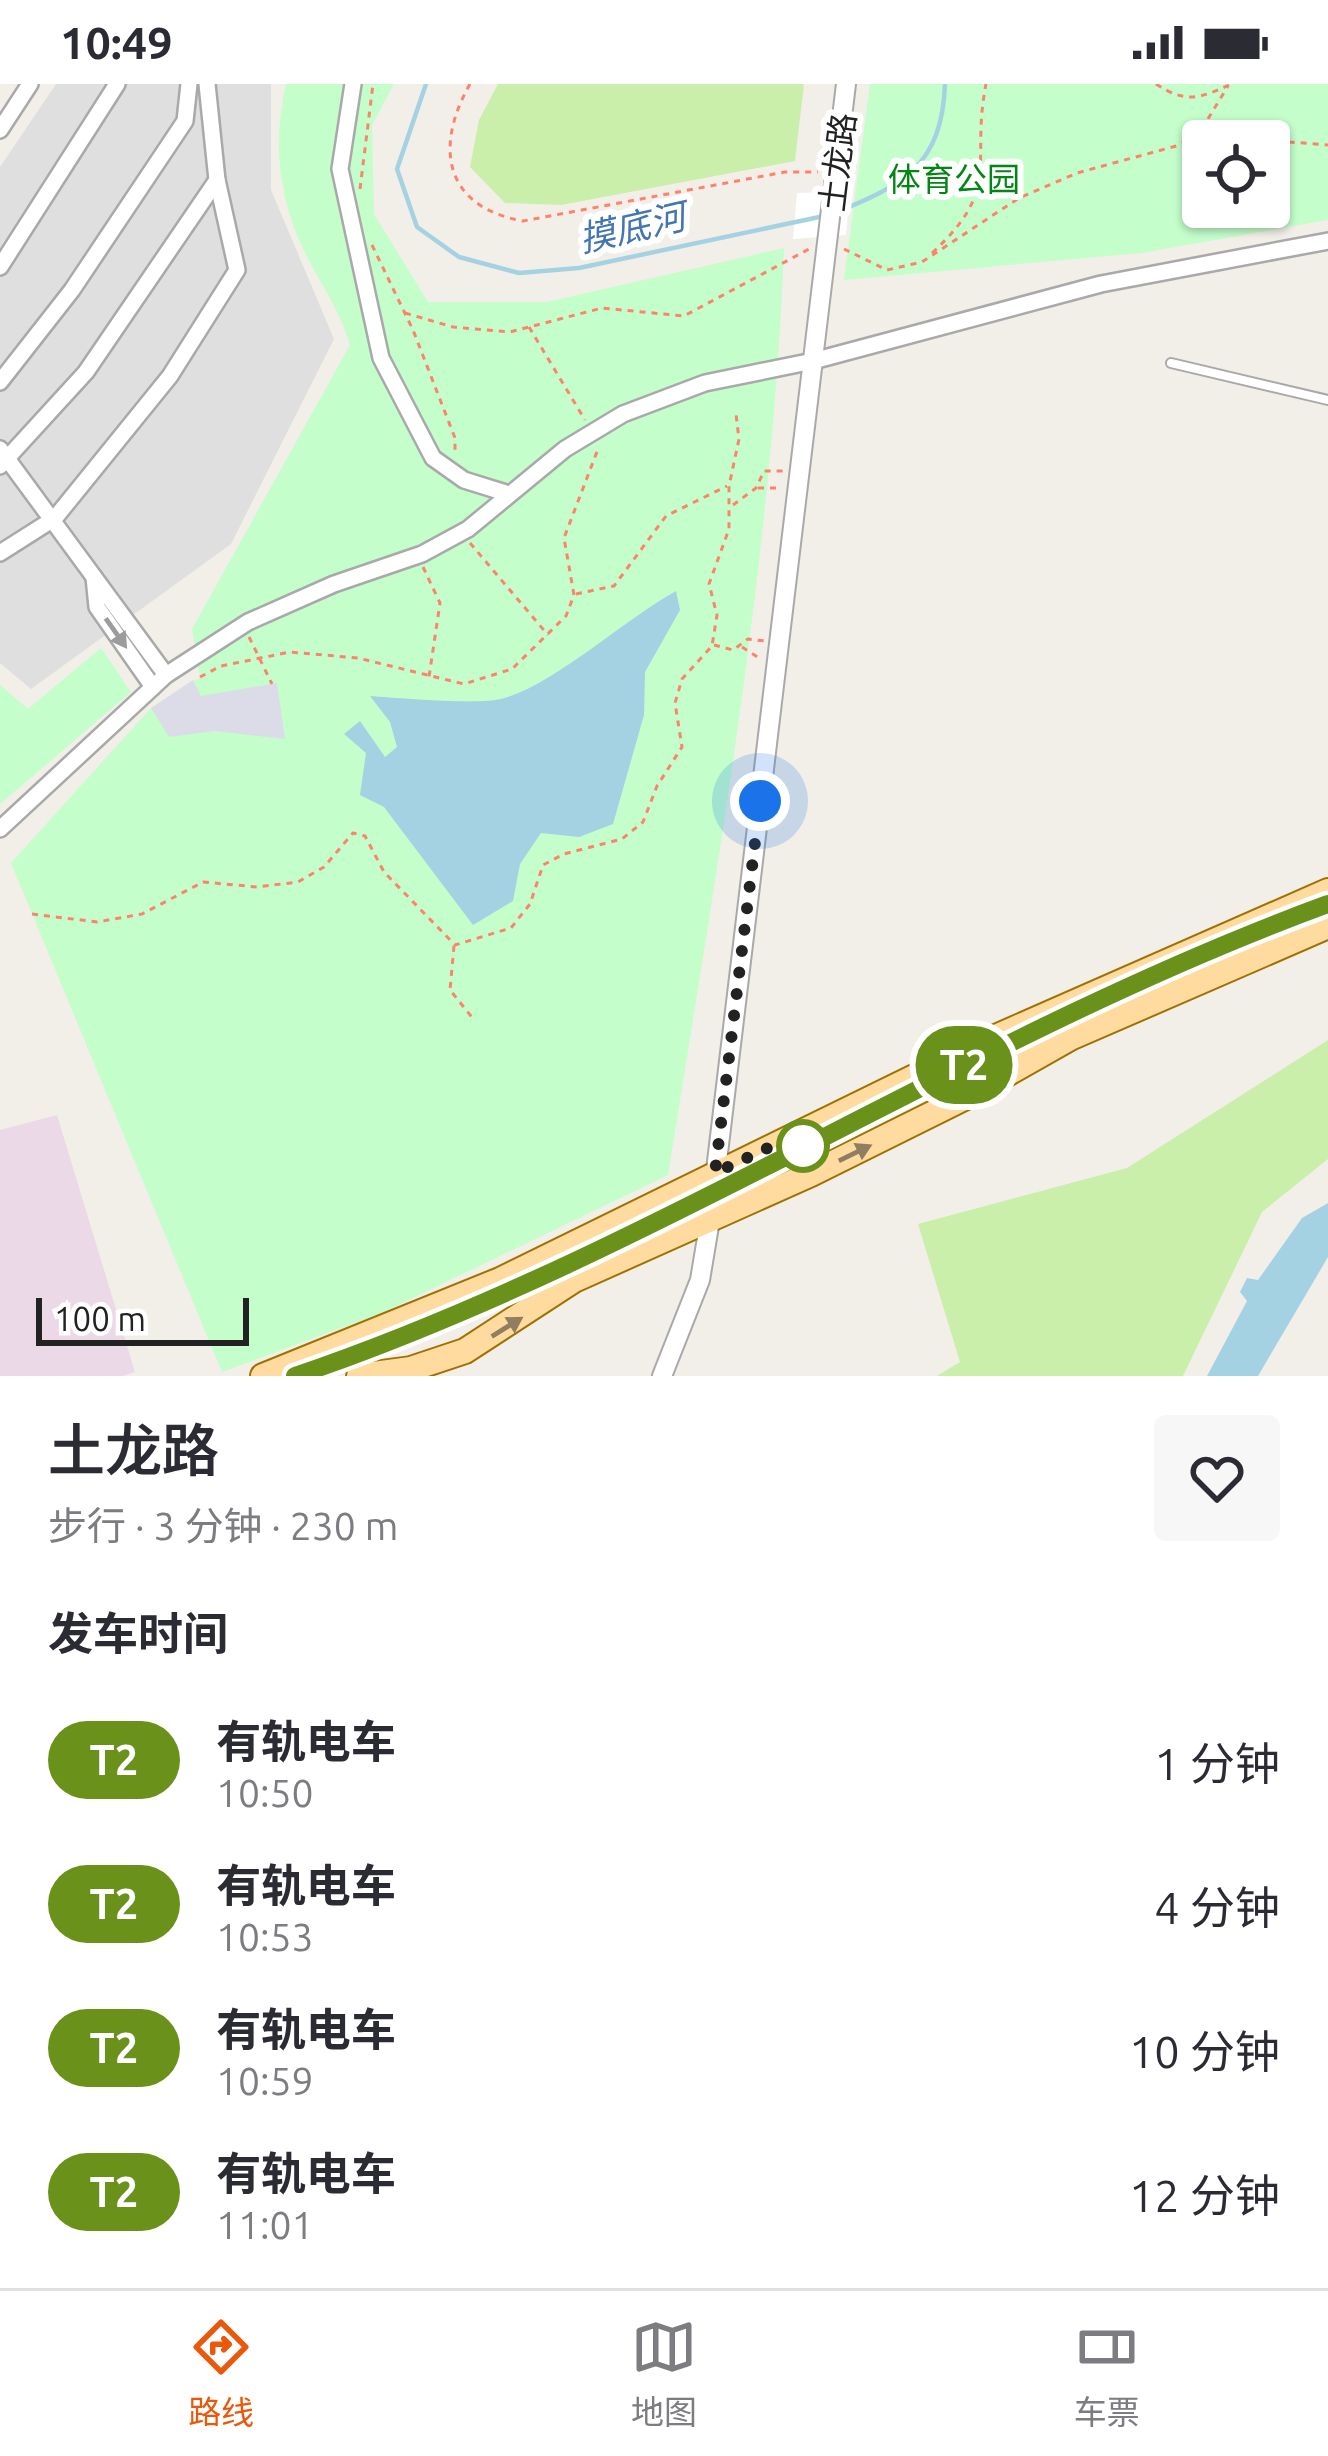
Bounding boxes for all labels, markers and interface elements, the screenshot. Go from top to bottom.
text: 10:49 [60,17,173,68]
street label: 土龙路 [813,111,861,213]
map controls [1182,120,1290,228]
button: locate [1182,120,1290,228]
park label: 体育公园 [888,160,1020,197]
water label: 摸底河 [575,194,695,259]
one-way arrow [103,617,127,649]
your location [730,771,790,831]
line badge: T2 [910,1026,1018,1104]
text: T2 [940,1041,988,1088]
unlabelled marker [778,1121,828,1171]
one-way arrow [838,1143,872,1163]
scale bar [36,1292,249,1345]
text: 100 m [54,1300,146,1337]
one-way arrow [491,1317,524,1339]
button: heart [1154,1415,1280,1541]
text: 土龙路 [48,1418,219,1482]
text: 步行 · 3 分钟 · 230 m [48,1504,398,1547]
text: 发车时间 [48,1608,228,1659]
text: 有轨电车 [216,1716,396,1767]
text: T2 [90,1736,138,1783]
text: 1 分钟 [1154,1738,1280,1789]
text: 10:50 [216,1771,314,1814]
text: 有轨电车 [216,1860,396,1911]
text: T2 [90,1880,138,1927]
text: 4 分钟 [1154,1882,1280,1933]
text: 10:53 [216,1915,314,1958]
text: 有轨电车 [216,2004,396,2055]
text: T2 [90,2024,138,2071]
text: 10 分钟 [1129,2026,1280,2077]
text: 10:59 [216,2059,314,2102]
text: 有轨电车 [216,2148,396,2199]
text: T2 [90,2168,138,2215]
text: 12 分钟 [1129,2170,1280,2221]
text: 11:01 [216,2203,314,2246]
tab: 路线 [188,2314,254,2434]
tab: 地图 [631,2314,697,2434]
tab: 车票 [1074,2314,1140,2434]

